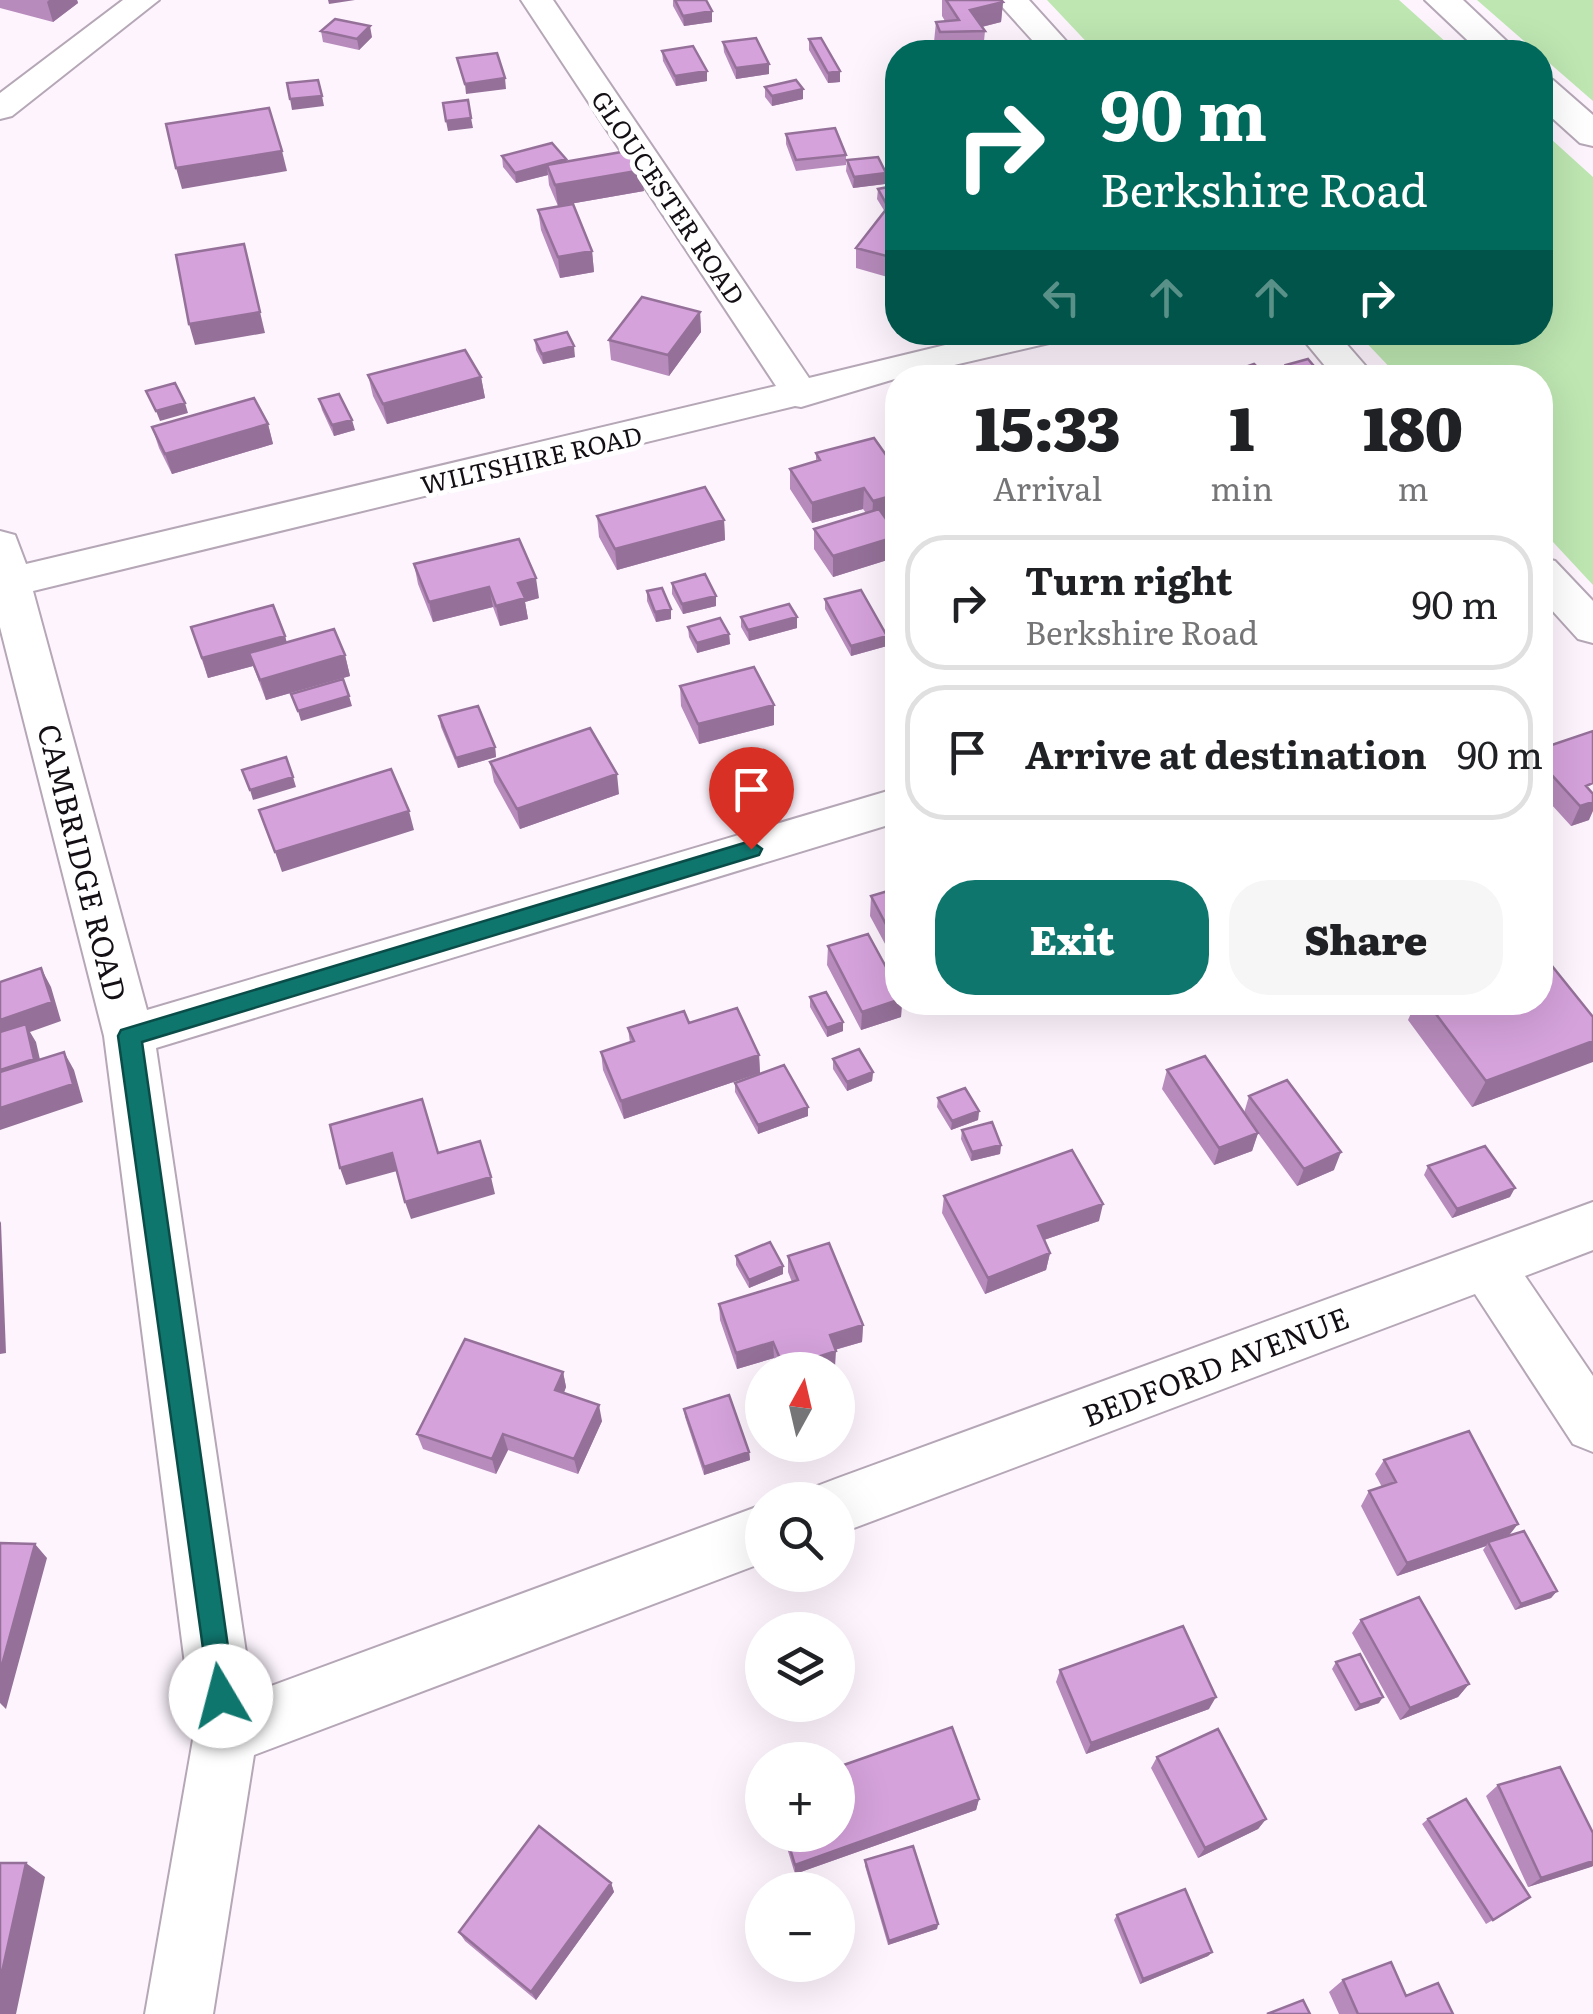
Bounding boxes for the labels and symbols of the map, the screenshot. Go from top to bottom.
street label: GLOUCESTER ROAD [583,82,755,312]
street label: WILTSHIRE ROAD [417,416,645,502]
street label: CAMBRIDGE ROAD [28,719,140,1005]
pin [709,747,794,850]
street label: BEDFORD AVENUE [1075,1294,1355,1436]
north arrow [745,1352,855,1462]
position arrow [169,1644,273,1748]

